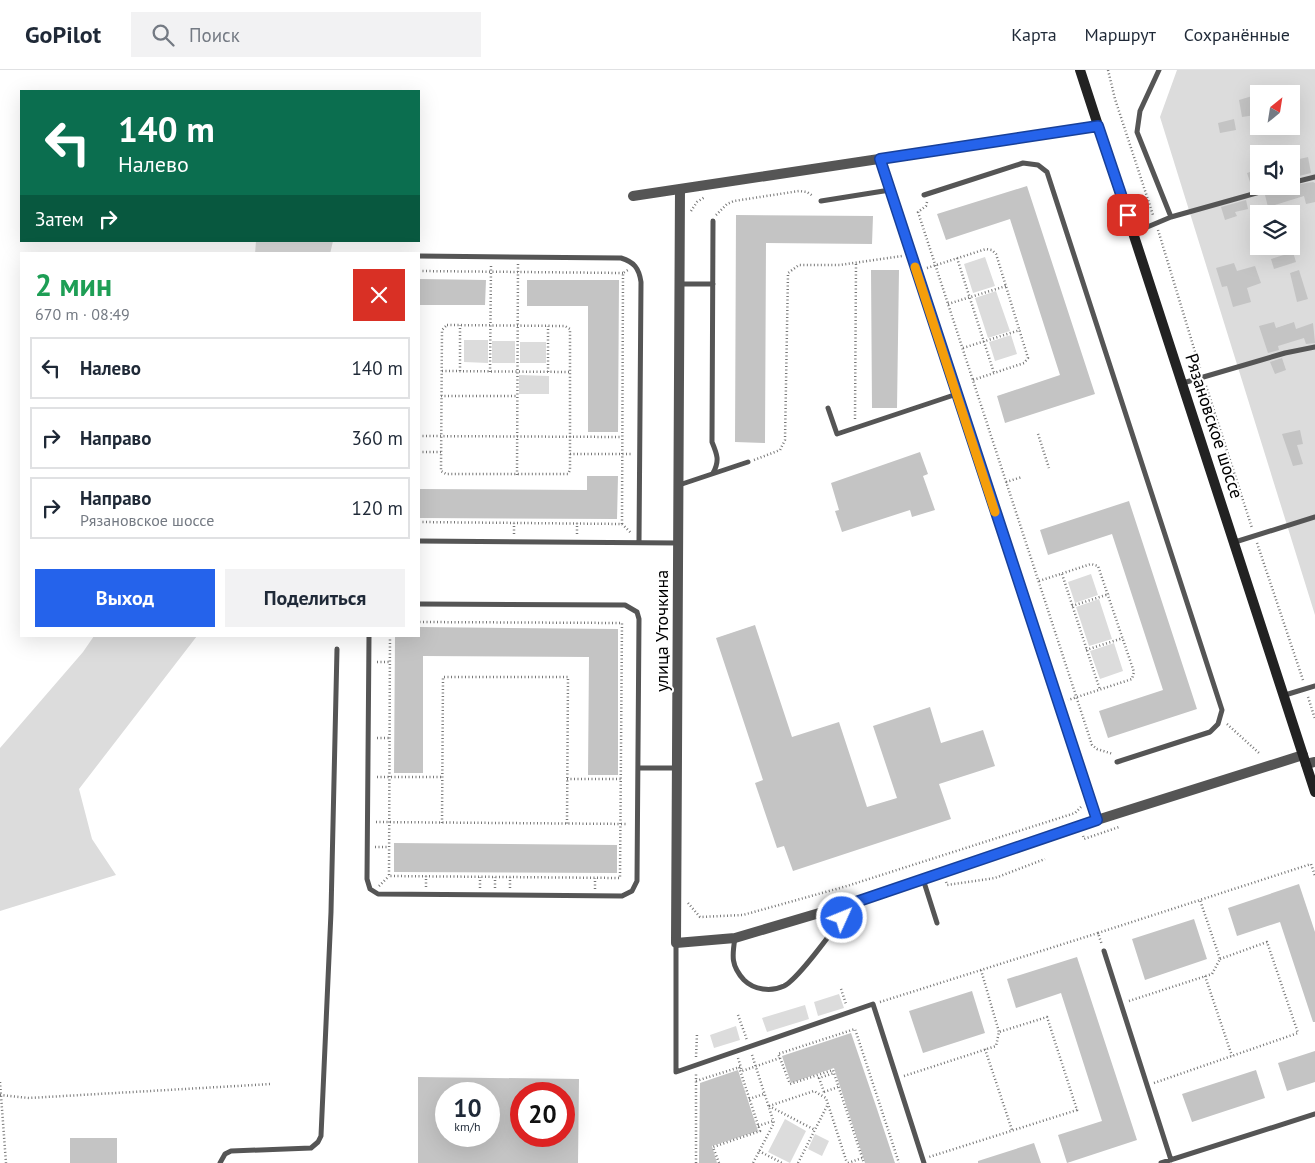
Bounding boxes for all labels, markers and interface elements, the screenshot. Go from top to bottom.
search box [131,12,481,57]
text: GoPilot [25,19,101,50]
icon: search [149,21,177,49]
text: Поиск [189,23,240,47]
text: Карта [1011,23,1057,46]
text: Маршрут [1085,23,1156,46]
text: Сохранённые [1184,23,1290,46]
north arrow [1250,85,1300,135]
map controls [1250,85,1300,255]
text: 140 m [118,106,215,152]
icon: left [35,110,100,175]
button: sound [1250,145,1300,195]
text: Налево [118,150,189,178]
pin [1107,194,1149,236]
icon: arrive [1114,201,1142,229]
icon: right [94,205,122,233]
button: layers [1250,205,1300,255]
text: Затем [35,207,84,231]
text: 2 мин [35,265,112,304]
button: close [353,269,405,321]
text: 670 m · 08:49 [35,304,130,324]
street label: Рязановское шоссе [1180,350,1249,501]
icon: left [37,354,65,382]
text: Налево [80,356,141,380]
text: 140 m [351,356,403,380]
icon: right [37,424,65,452]
text: Направо [80,426,151,450]
text: 360 m [351,426,403,450]
text: Направо [80,486,151,510]
icon: right [37,494,65,522]
text: 120 m [351,496,403,520]
text: Рязановское шоссе [80,510,214,530]
button: Выход [35,569,215,627]
button: Поделиться [225,569,405,627]
street label: улица Уточкина [650,570,673,692]
position arrow [815,891,867,943]
speed limit sign: 20 [510,1082,575,1147]
text: 10 [453,1092,482,1124]
text: km/h [454,1119,481,1134]

